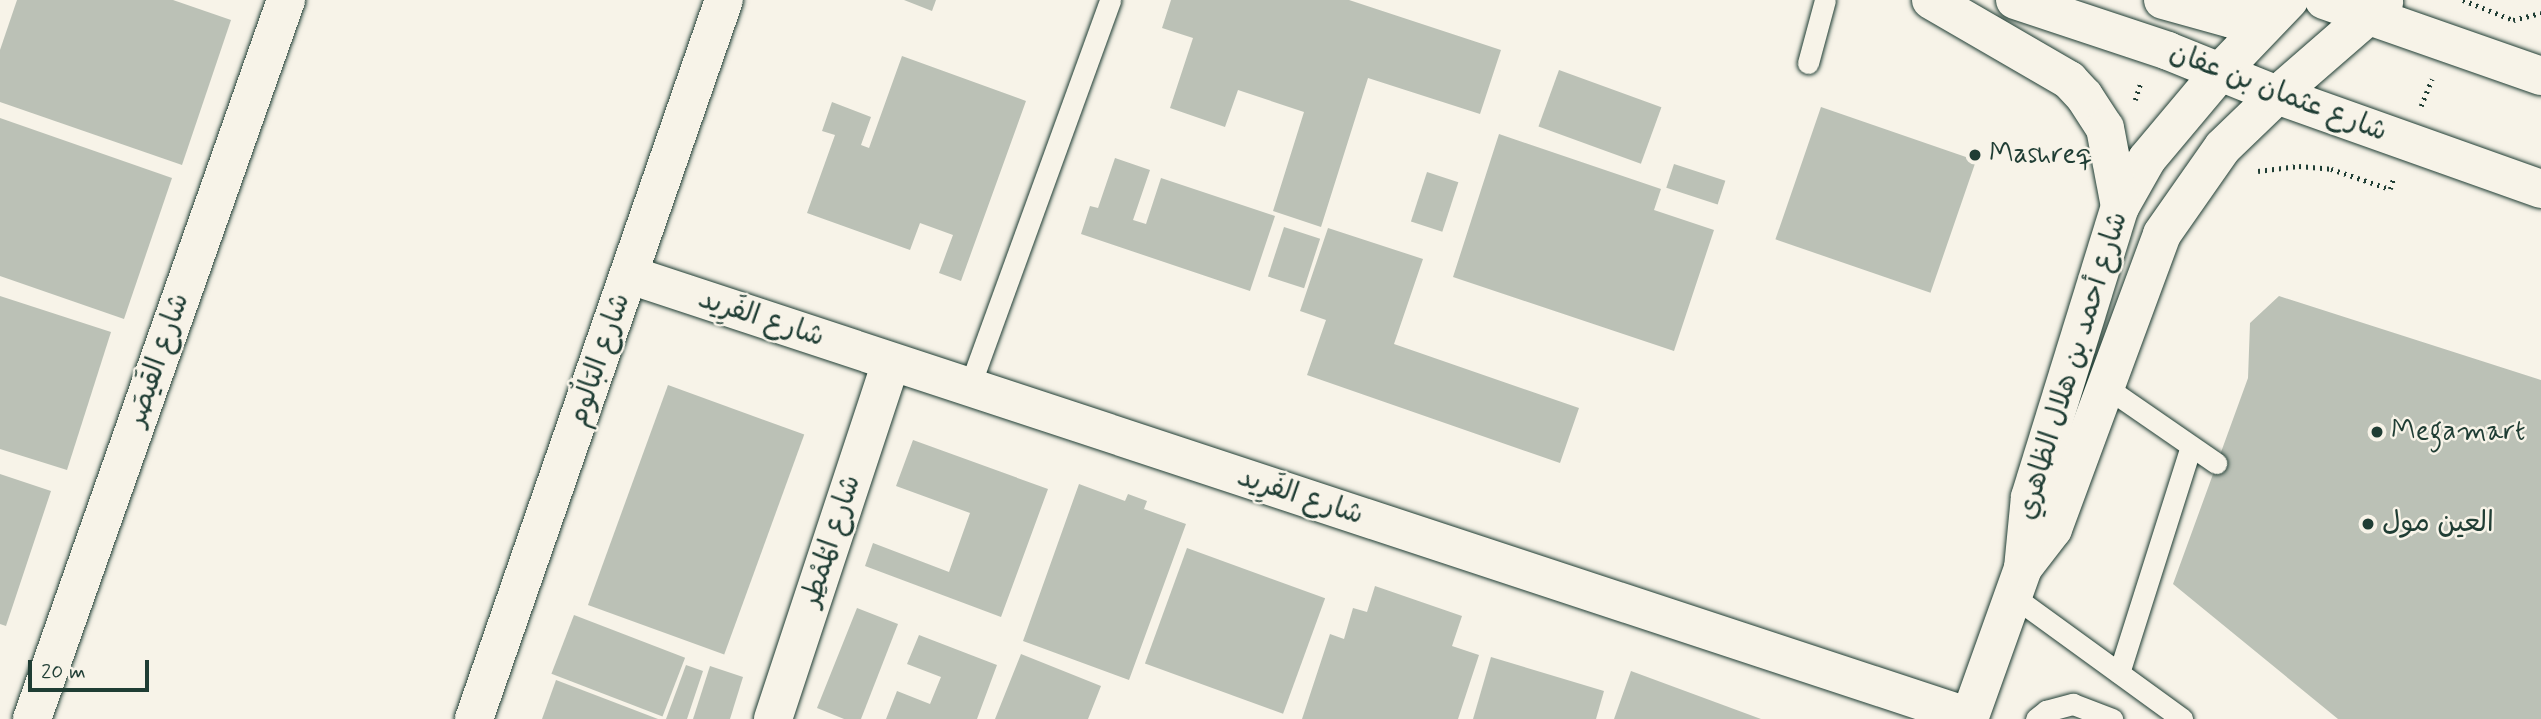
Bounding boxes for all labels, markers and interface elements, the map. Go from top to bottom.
street label: شارع عثمان بن عفان [2165,36,2391,150]
place label: Mashreq [1989,138,2092,172]
marker: Mashreq [1967,147,1983,163]
street label: شارع أحمد بن هلال الظاهري [2010,208,2136,524]
street label: شارع الفَرِيد [694,283,828,355]
street label: شارع القَيصَر [121,289,197,431]
street label: شارع البَالُوم [562,289,638,431]
place label: Megamart [2391,415,2526,449]
marker: Megamart [2369,424,2385,440]
street label: شارع الفَرِيد [1233,461,1367,533]
street label: شارع المُمْطِر [795,471,869,611]
place label: العين مول [2382,507,2494,541]
marker: العين مول [2360,516,2376,532]
scale bar [32,646,152,690]
text: 20 m [41,658,86,686]

